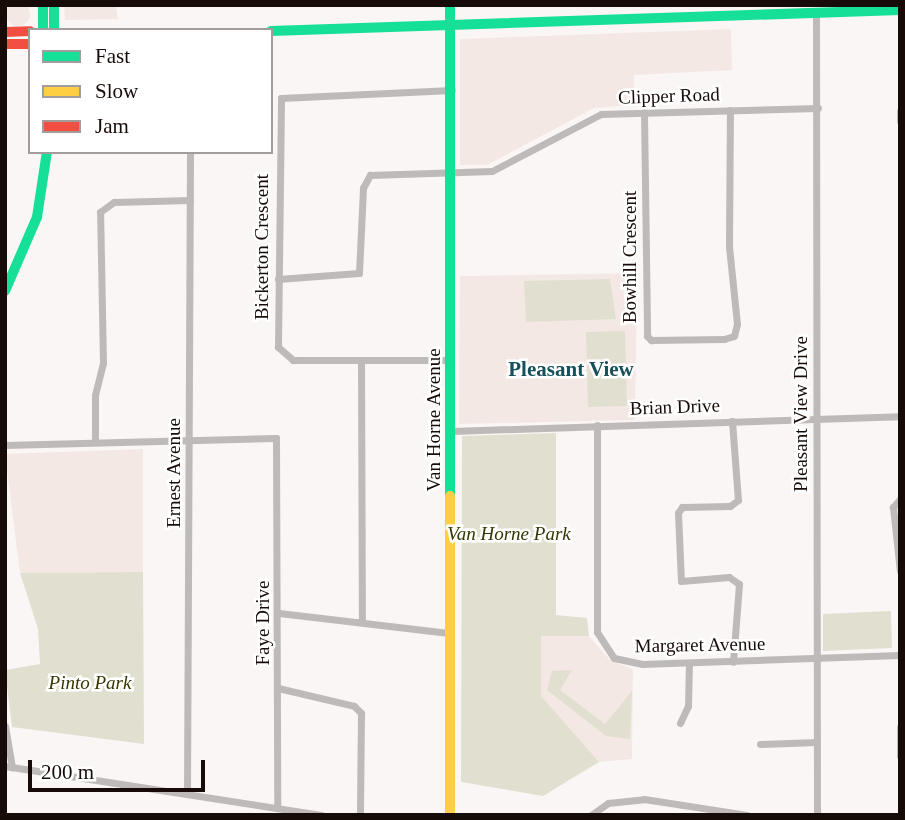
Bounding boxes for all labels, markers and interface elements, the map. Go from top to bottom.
legend [28,28,273,154]
text: Fast [95,44,130,68]
text: Slow [95,79,138,103]
street label: Clipper Road [618,83,720,109]
text: Jam [95,114,129,138]
street label: Bickerton Crescent [251,174,273,320]
street label: Bowhill Crescent [619,191,641,323]
street label: Pleasant View Drive [790,336,812,492]
street label: Van Horne Avenue [423,348,445,492]
district label: Pleasant View [508,356,634,382]
street label: Brian Drive [630,394,720,420]
street label: Ernest Avenue [163,418,185,528]
park label: Van Horne Park [447,523,571,545]
street label: Faye Drive [252,581,274,665]
street label: Margaret Avenue [634,632,766,658]
park label: Pinto Park [49,672,131,694]
scale bar [32,746,208,790]
text: 200 m [41,760,94,784]

